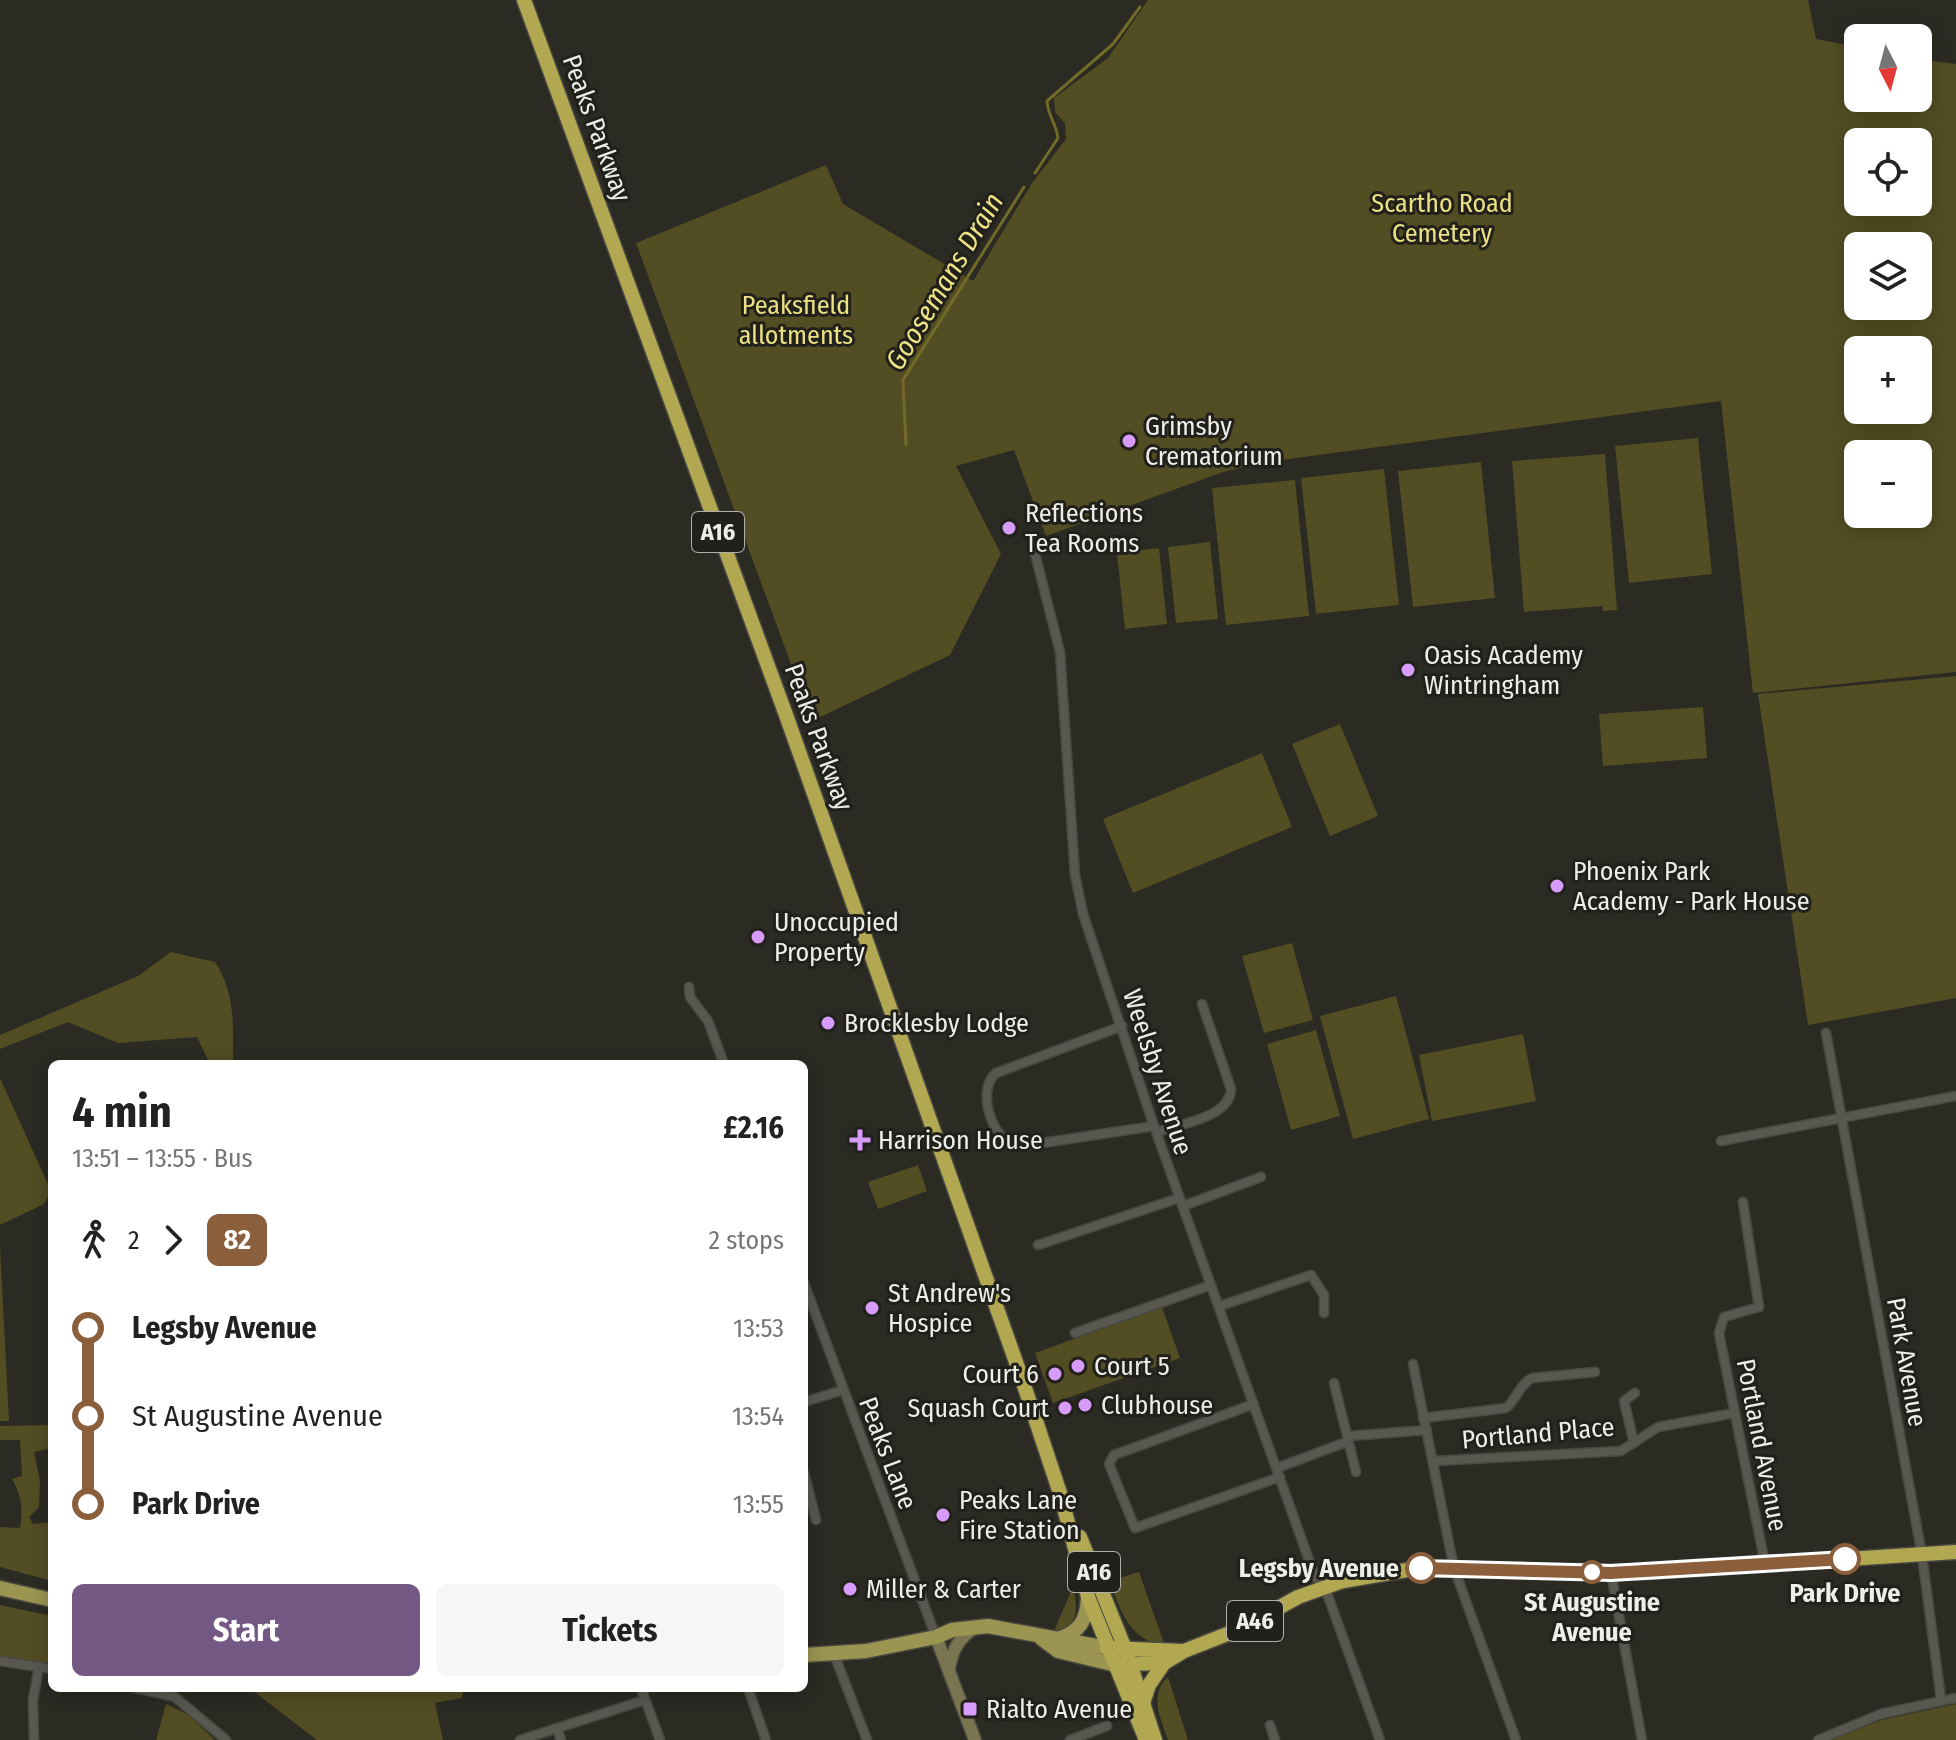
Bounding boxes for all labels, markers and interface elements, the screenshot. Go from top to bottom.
north arrow [1844,24,1932,112]
map controls [1844,24,1932,528]
street label: Peaks Parkway [556,50,638,206]
button: locate [1844,128,1932,216]
water label: Goosemans Drain [879,187,1010,376]
park label: Scartho Road Cemetery [1371,188,1513,249]
button: layers [1844,232,1932,320]
park label: Peaksfield allotments [739,290,853,351]
button: + [1844,336,1932,424]
place label: Grimsby Crematorium [1145,411,1283,472]
marker: Grimsby Crematorium [1120,432,1138,450]
button: − [1844,440,1932,528]
place label: Reflections Tea Rooms [1025,498,1143,559]
road number: A16 [692,512,744,552]
marker: Reflections Tea Rooms [1000,519,1018,537]
place label: Oasis Academy Wintringham [1424,640,1583,701]
street label: Peaks Parkway [778,659,860,815]
marker: Oasis Academy Wintringham [1399,661,1417,679]
place label: Phoenix Park Academy - Park House [1573,856,1810,917]
marker: Phoenix Park Academy - Park House [1548,877,1566,895]
place label: Unoccupied Property [774,907,899,968]
marker: Unoccupied Property [749,928,767,946]
street label: Weelsby Avenue [1116,985,1199,1159]
place label: Brocklesby Lodge [844,1008,1029,1039]
marker: Brocklesby Lodge [819,1014,837,1032]
text: 4 min [72,1086,172,1139]
text: £2.16 [723,1110,784,1146]
place label: Harrison House [878,1125,1043,1156]
marker: Harrison House [849,1129,871,1151]
text: 13:51 – 13:55 · Bus [72,1143,253,1174]
icon: walk [72,1218,116,1262]
icon: forward [151,1218,195,1262]
text: 82 [223,1223,251,1256]
text: 2 [128,1225,139,1256]
text: 2 stops [709,1225,784,1256]
place label: St Andrew's Hospice [888,1278,1011,1339]
street label: Park Avenue [1880,1295,1933,1429]
marker: St Andrew's Hospice [863,1299,881,1317]
text: Legsby Avenue [132,1310,317,1346]
text: 13:53 [733,1313,784,1344]
place label: Court 5 [1094,1351,1170,1382]
street label: Portland Avenue [1730,1356,1793,1534]
marker: Court 5 [1069,1357,1087,1375]
place label: Court 6 [962,1359,1039,1390]
marker: Court 6 [1046,1365,1064,1383]
place label: Clubhouse [1101,1390,1213,1421]
street label: Peaks Lane [852,1393,923,1514]
place label: Squash Court [908,1393,1049,1424]
marker: Clubhouse [1076,1396,1094,1414]
text: St Augustine Avenue [132,1398,383,1434]
marker: Squash Court [1056,1399,1074,1417]
text: 13:54 [732,1401,784,1432]
street label: Portland Place [1460,1411,1616,1456]
place label: Peaks Lane Fire Station [959,1485,1080,1546]
text: Park Drive [132,1486,260,1522]
text: 13:55 [733,1489,784,1520]
marker: Peaks Lane Fire Station [934,1506,952,1524]
marker: Park Drive [1830,1544,1860,1574]
road number: A16 [1068,1552,1120,1592]
place label: Legsby Avenue [1239,1553,1399,1584]
marker: Legsby Avenue [1406,1553,1436,1583]
marker: St Augustine Avenue [1581,1561,1603,1583]
place label: Miller & Carter [866,1574,1021,1605]
place label: Park Drive [1790,1578,1900,1609]
marker: Miller & Carter [841,1580,859,1598]
button: Start [72,1584,420,1676]
button: Tickets [436,1584,784,1676]
place label: St Augustine Avenue [1524,1587,1660,1648]
road number: A46 [1227,1601,1283,1641]
place label: Rialto Avenue [986,1694,1132,1725]
marker: Rialto Avenue [961,1700,979,1718]

